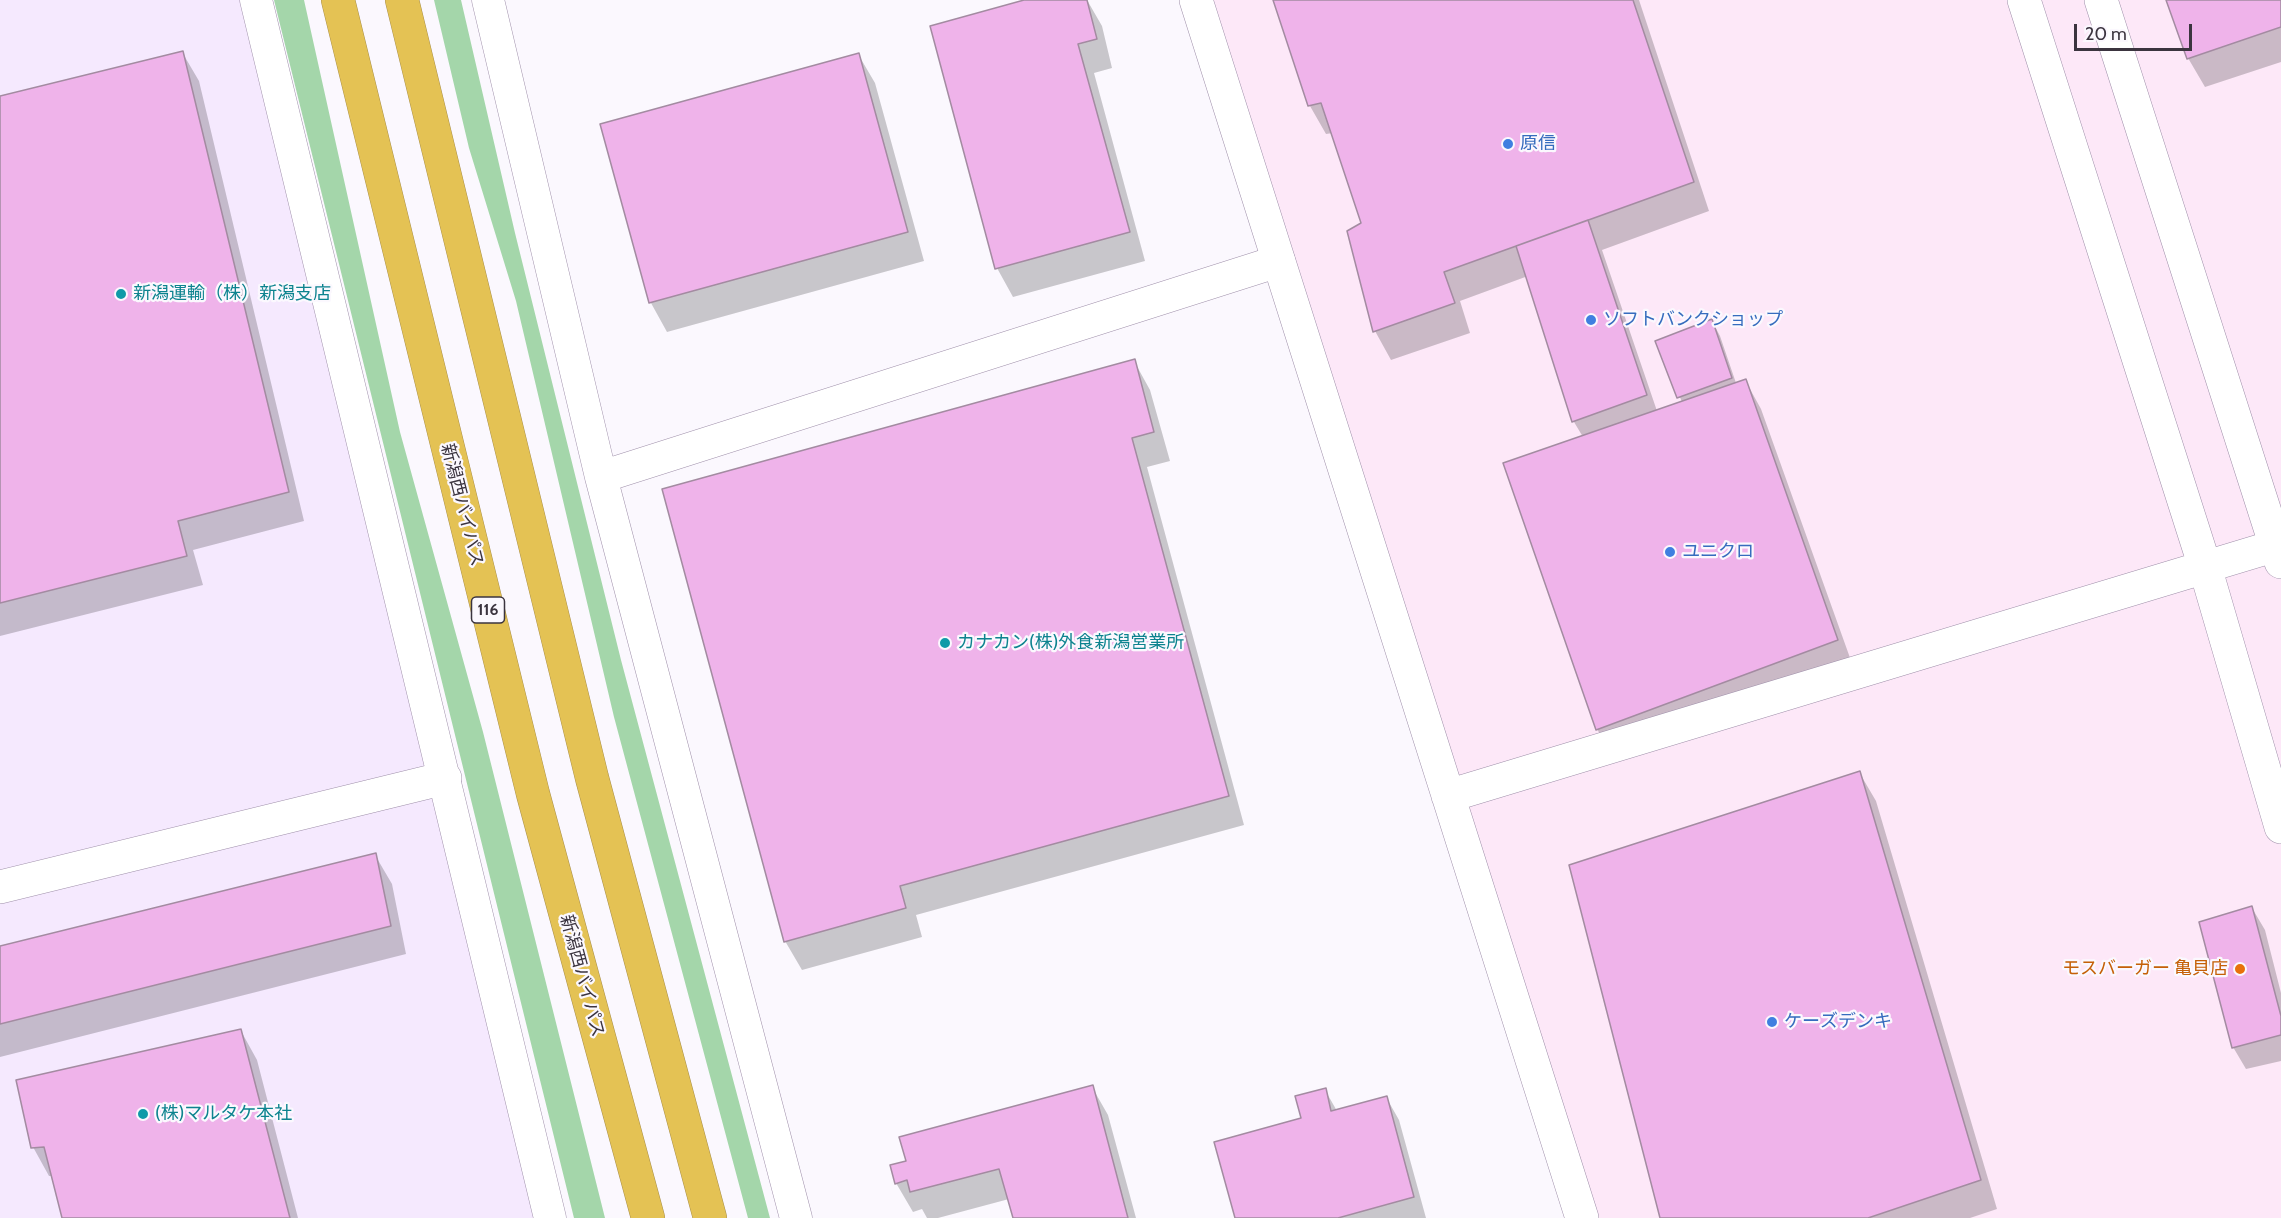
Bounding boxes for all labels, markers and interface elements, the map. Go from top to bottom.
scale bar [2077,12,2196,50]
text: 20 m [2085,23,2127,45]
place label: 原信 [1520,133,1556,155]
marker: 原信 [1501,137,1515,151]
place label: 新潟運輸（株）新潟支店 [133,283,331,305]
marker: 新潟運輸（株）新潟支店 [114,287,128,301]
place label: ソフトバンクショップ [1603,309,1783,331]
marker: ソフトバンクショップ [1584,313,1598,327]
street label: 新潟西バイパス [436,441,488,569]
place label: ユニクロ [1682,541,1754,563]
marker: ユニクロ [1663,545,1677,559]
road number: 116 [472,597,504,623]
place label: カナカン(株)外食新潟営業所 [957,632,1184,654]
marker: カナカン(株)外食新潟営業所 [938,636,952,650]
street label: 新潟西バイパス [555,912,609,1040]
place label: モスバーガー 亀貝店 [2062,958,2228,980]
marker: モスバーガー 亀貝店 [2233,962,2247,976]
place label: ケーズデンキ [1784,1011,1892,1033]
marker: ケーズデンキ [1765,1015,1779,1029]
place label: (株)マルタケ本社 [155,1103,292,1125]
marker: (株)マルタケ本社 [136,1107,150,1121]

